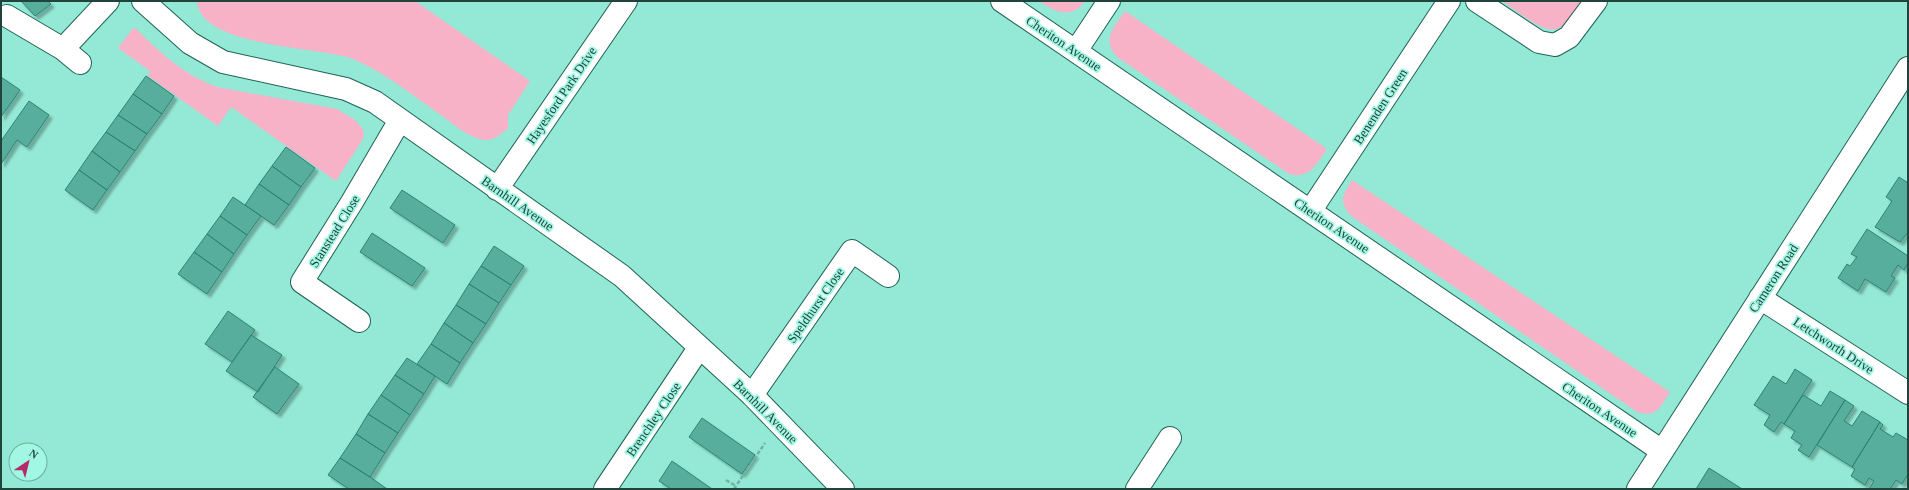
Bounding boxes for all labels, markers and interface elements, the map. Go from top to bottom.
street label: Cheriton Avenue [1023,13,1104,74]
street label: Hayesford Park Drive [523,44,600,147]
street label: Benenden Green [1350,65,1411,147]
street label: Barnhill Avenue [479,173,557,234]
street label: Stanstead Close [306,192,363,270]
street label: Cheriton Avenue [1291,195,1372,256]
street label: Cameron Road [1746,241,1801,315]
street label: Speldhurst Close [784,265,847,346]
street label: Letchworth Drive [1791,314,1877,377]
street label: Barnhill Avenue [730,376,801,447]
street label: Brenchley Close [623,379,684,459]
street label: Cheriton Avenue [1559,379,1640,440]
north arrow [8,442,48,482]
text: N [27,447,40,461]

